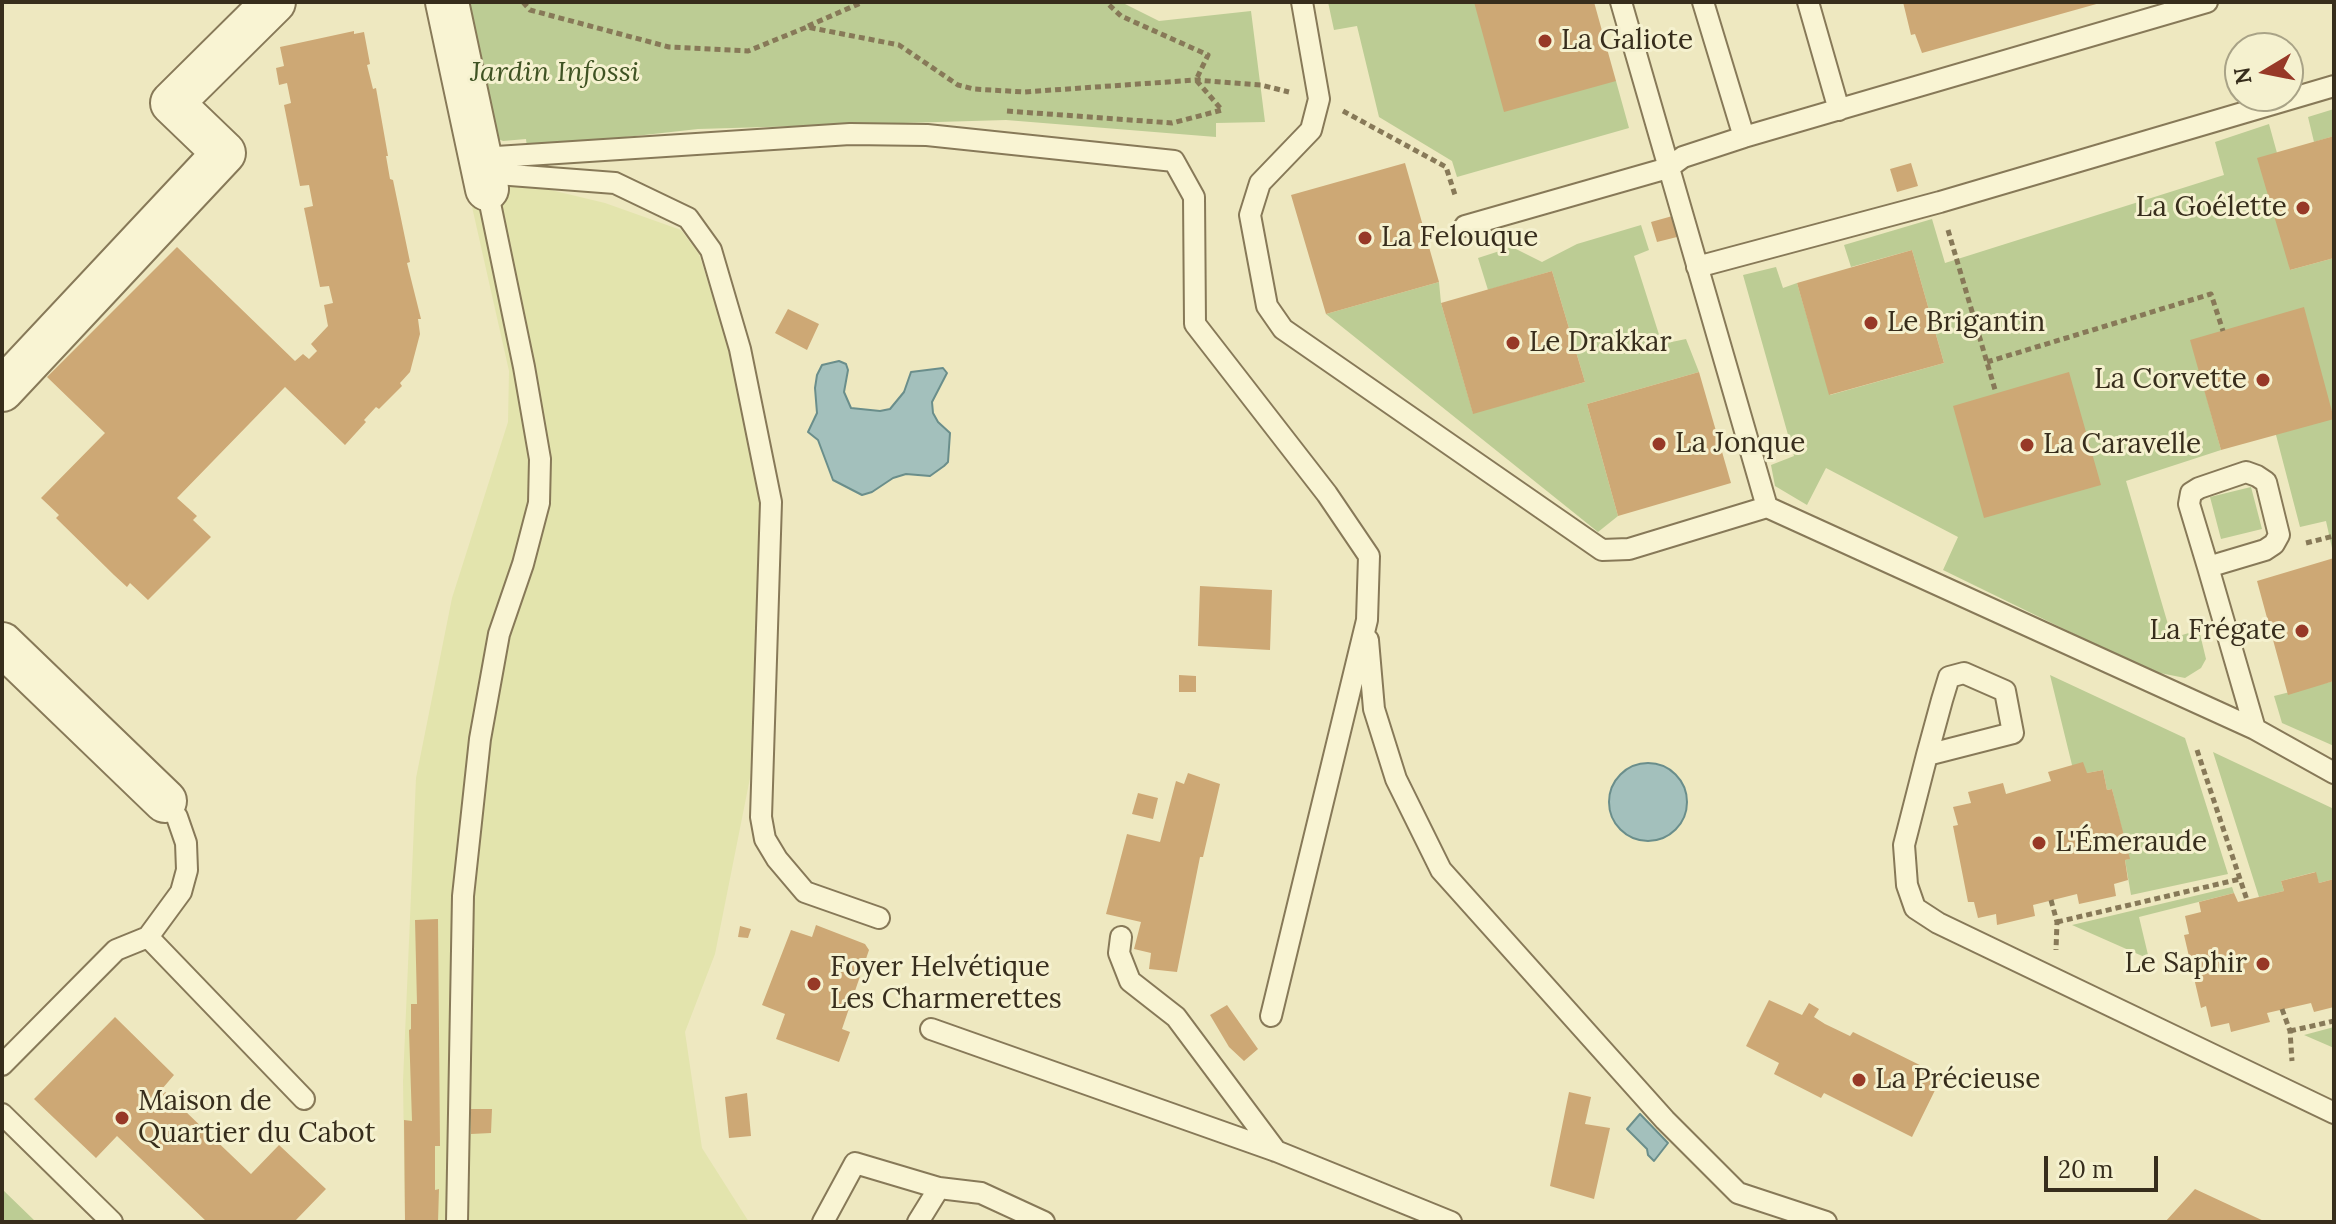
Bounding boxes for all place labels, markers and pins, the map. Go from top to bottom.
place label: La Galiote [1561,24,1693,58]
marker: La Galiote [1536,32,1554,50]
place label: La Goélette [2136,191,2287,225]
marker: La Goélette [2294,199,2312,217]
place label: La Felouque [1381,221,1538,255]
marker: La Felouque [1356,229,1374,247]
place label: Le Brigantin [1887,306,2045,340]
marker: Le Brigantin [1862,314,1880,332]
place label: Le Drakkar [1529,326,1672,360]
marker: Le Drakkar [1504,334,1522,352]
place label: La Corvette [2094,363,2247,397]
marker: La Corvette [2254,371,2272,389]
place label: La Jonque [1675,427,1805,461]
place label: La Caravelle [2043,428,2201,462]
marker: La Jonque [1650,435,1668,453]
marker: La Caravelle [2018,436,2036,454]
place label: La Frégate [2149,614,2286,648]
marker: La Frégate [2293,622,2311,640]
place label: L'Émeraude [2055,826,2207,860]
marker: L'Émeraude [2030,834,2048,852]
place label: Le Saphir [2124,947,2247,981]
place label: Foyer Helvétique Les Charmerettes [830,951,1062,1017]
marker: Le Saphir [2254,955,2272,973]
marker: Foyer Helvétique Les Charmerettes [805,975,823,993]
place label: La Précieuse [1875,1063,2040,1097]
marker: La Précieuse [1850,1071,1868,1089]
place label: Maison de Quartier du Cabot [138,1085,375,1151]
marker: Maison de Quartier du Cabot [113,1109,131,1127]

